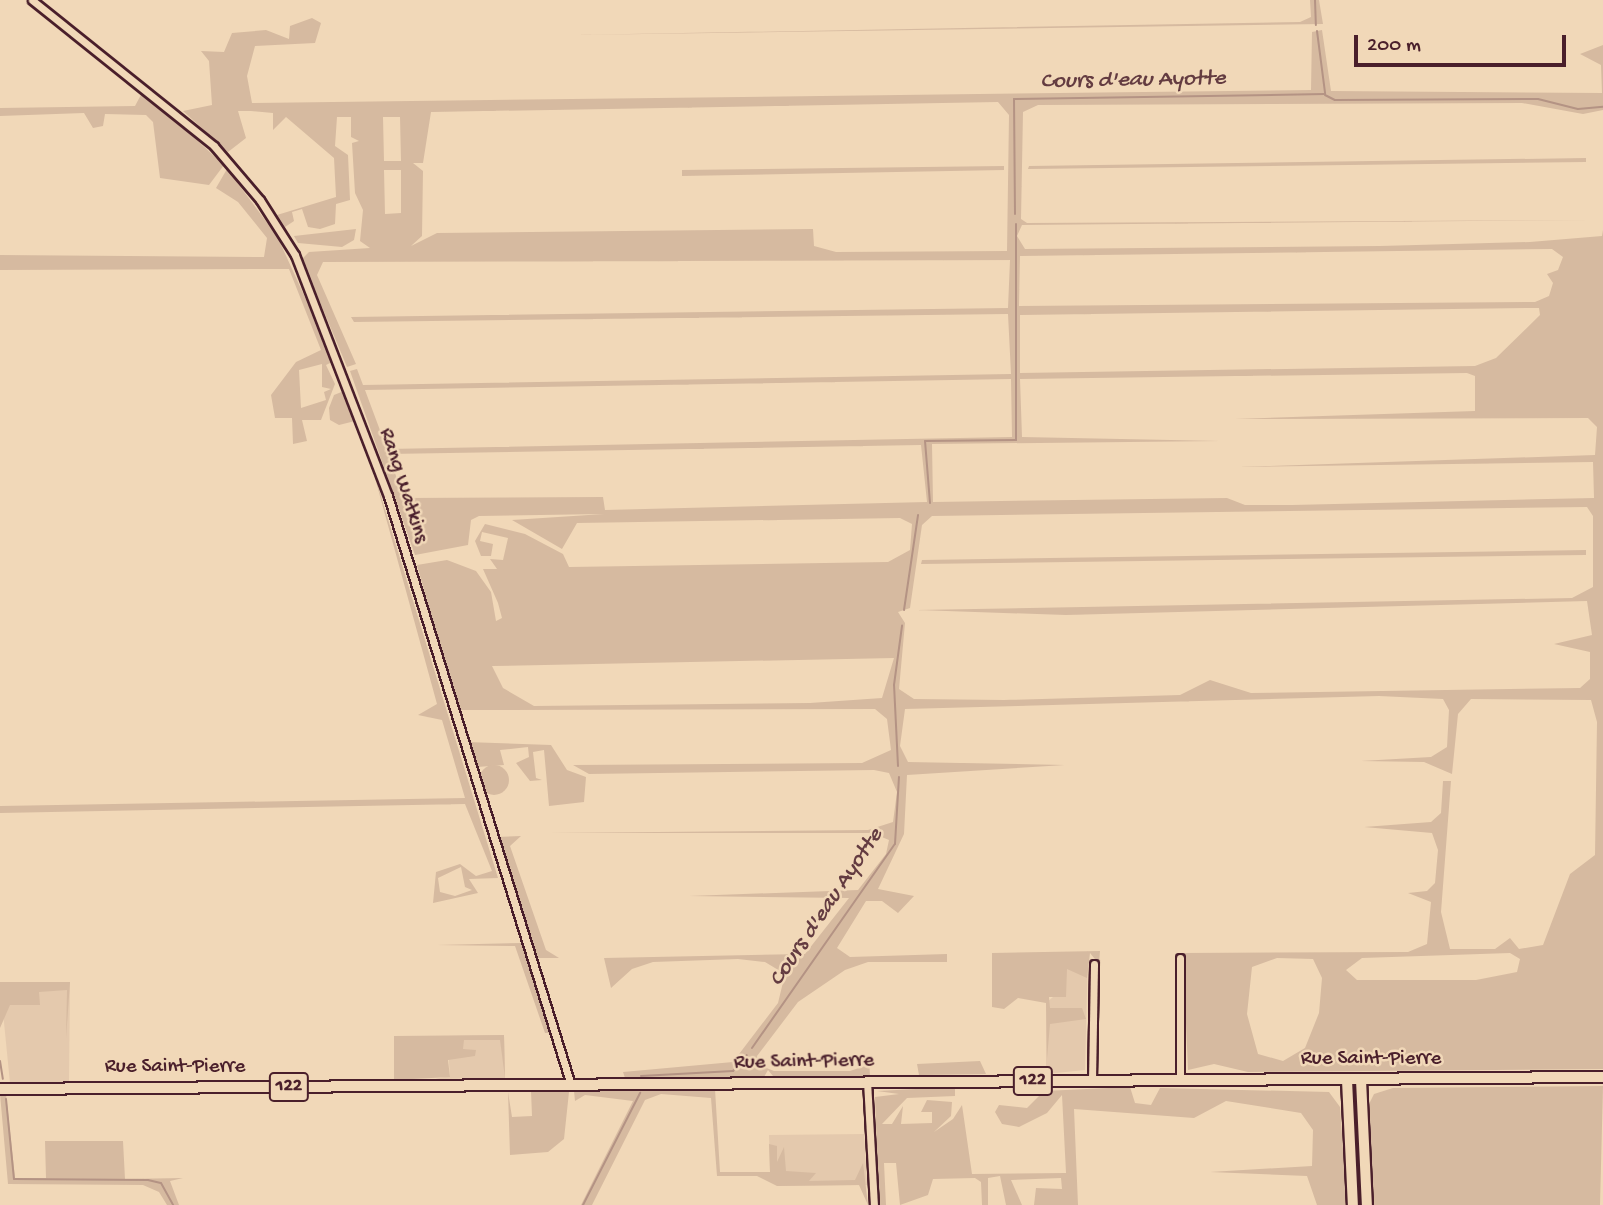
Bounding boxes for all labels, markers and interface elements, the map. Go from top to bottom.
scale bar [1358,21,1570,65]
text: 200 m [1367,34,1421,59]
water label: Cours d'eau Ayotte [1040,66,1226,96]
street label: Rang Watkins [372,425,432,547]
water label: Cours d'eau Ayotte [764,824,890,992]
street label: Rue Saint-Pierre [1301,1047,1441,1073]
street label: Rue Saint-Pierre [734,1049,874,1077]
street label: Rue Saint-Pierre [105,1055,245,1081]
road number: 122 [1012,1065,1054,1096]
road number: 122 [268,1072,310,1102]

